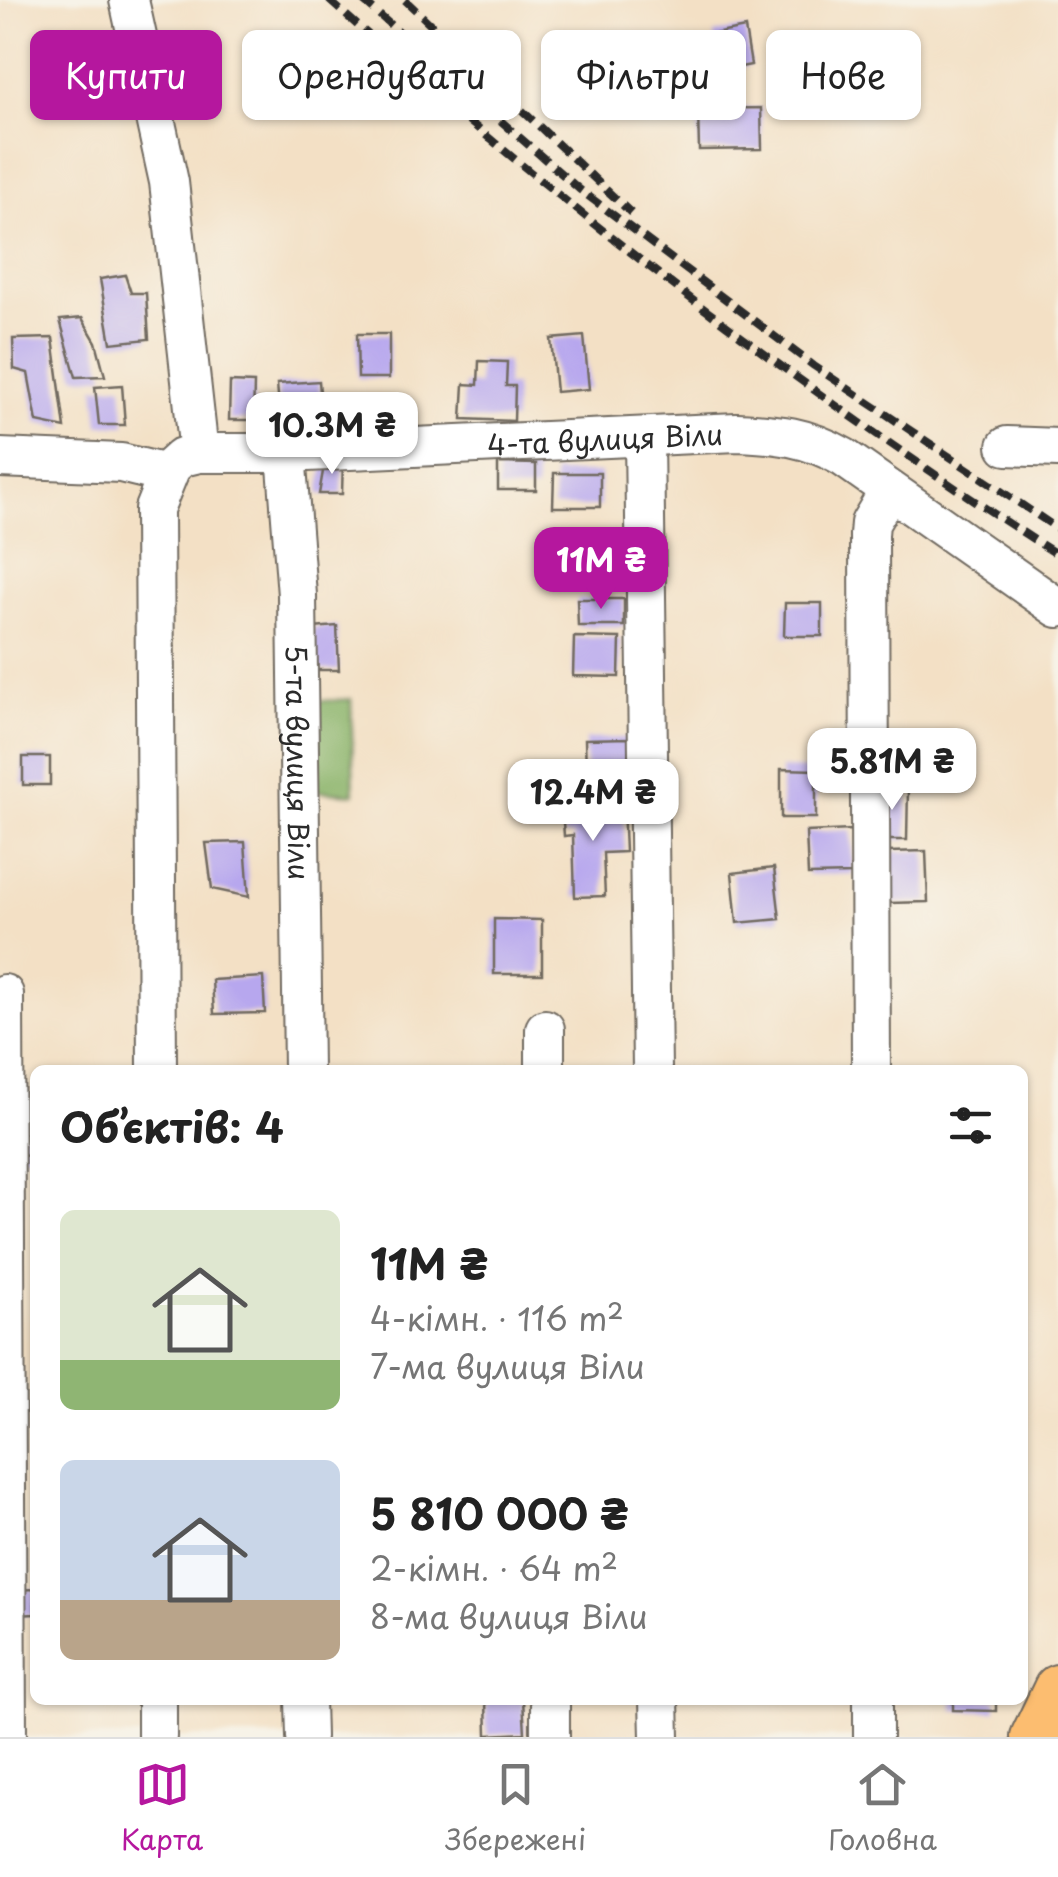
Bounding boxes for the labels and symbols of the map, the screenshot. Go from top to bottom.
pin: 10.3M ₴ [240,392,424,477]
street label: 4-та вулиця Віли [486,411,724,465]
pin: 11M ₴ [531,527,671,612]
street label: 5-та вулиця Віли [276,645,322,880]
pin: 5.81M ₴ [800,728,984,813]
pin: 12.4M ₴ [501,759,685,844]

